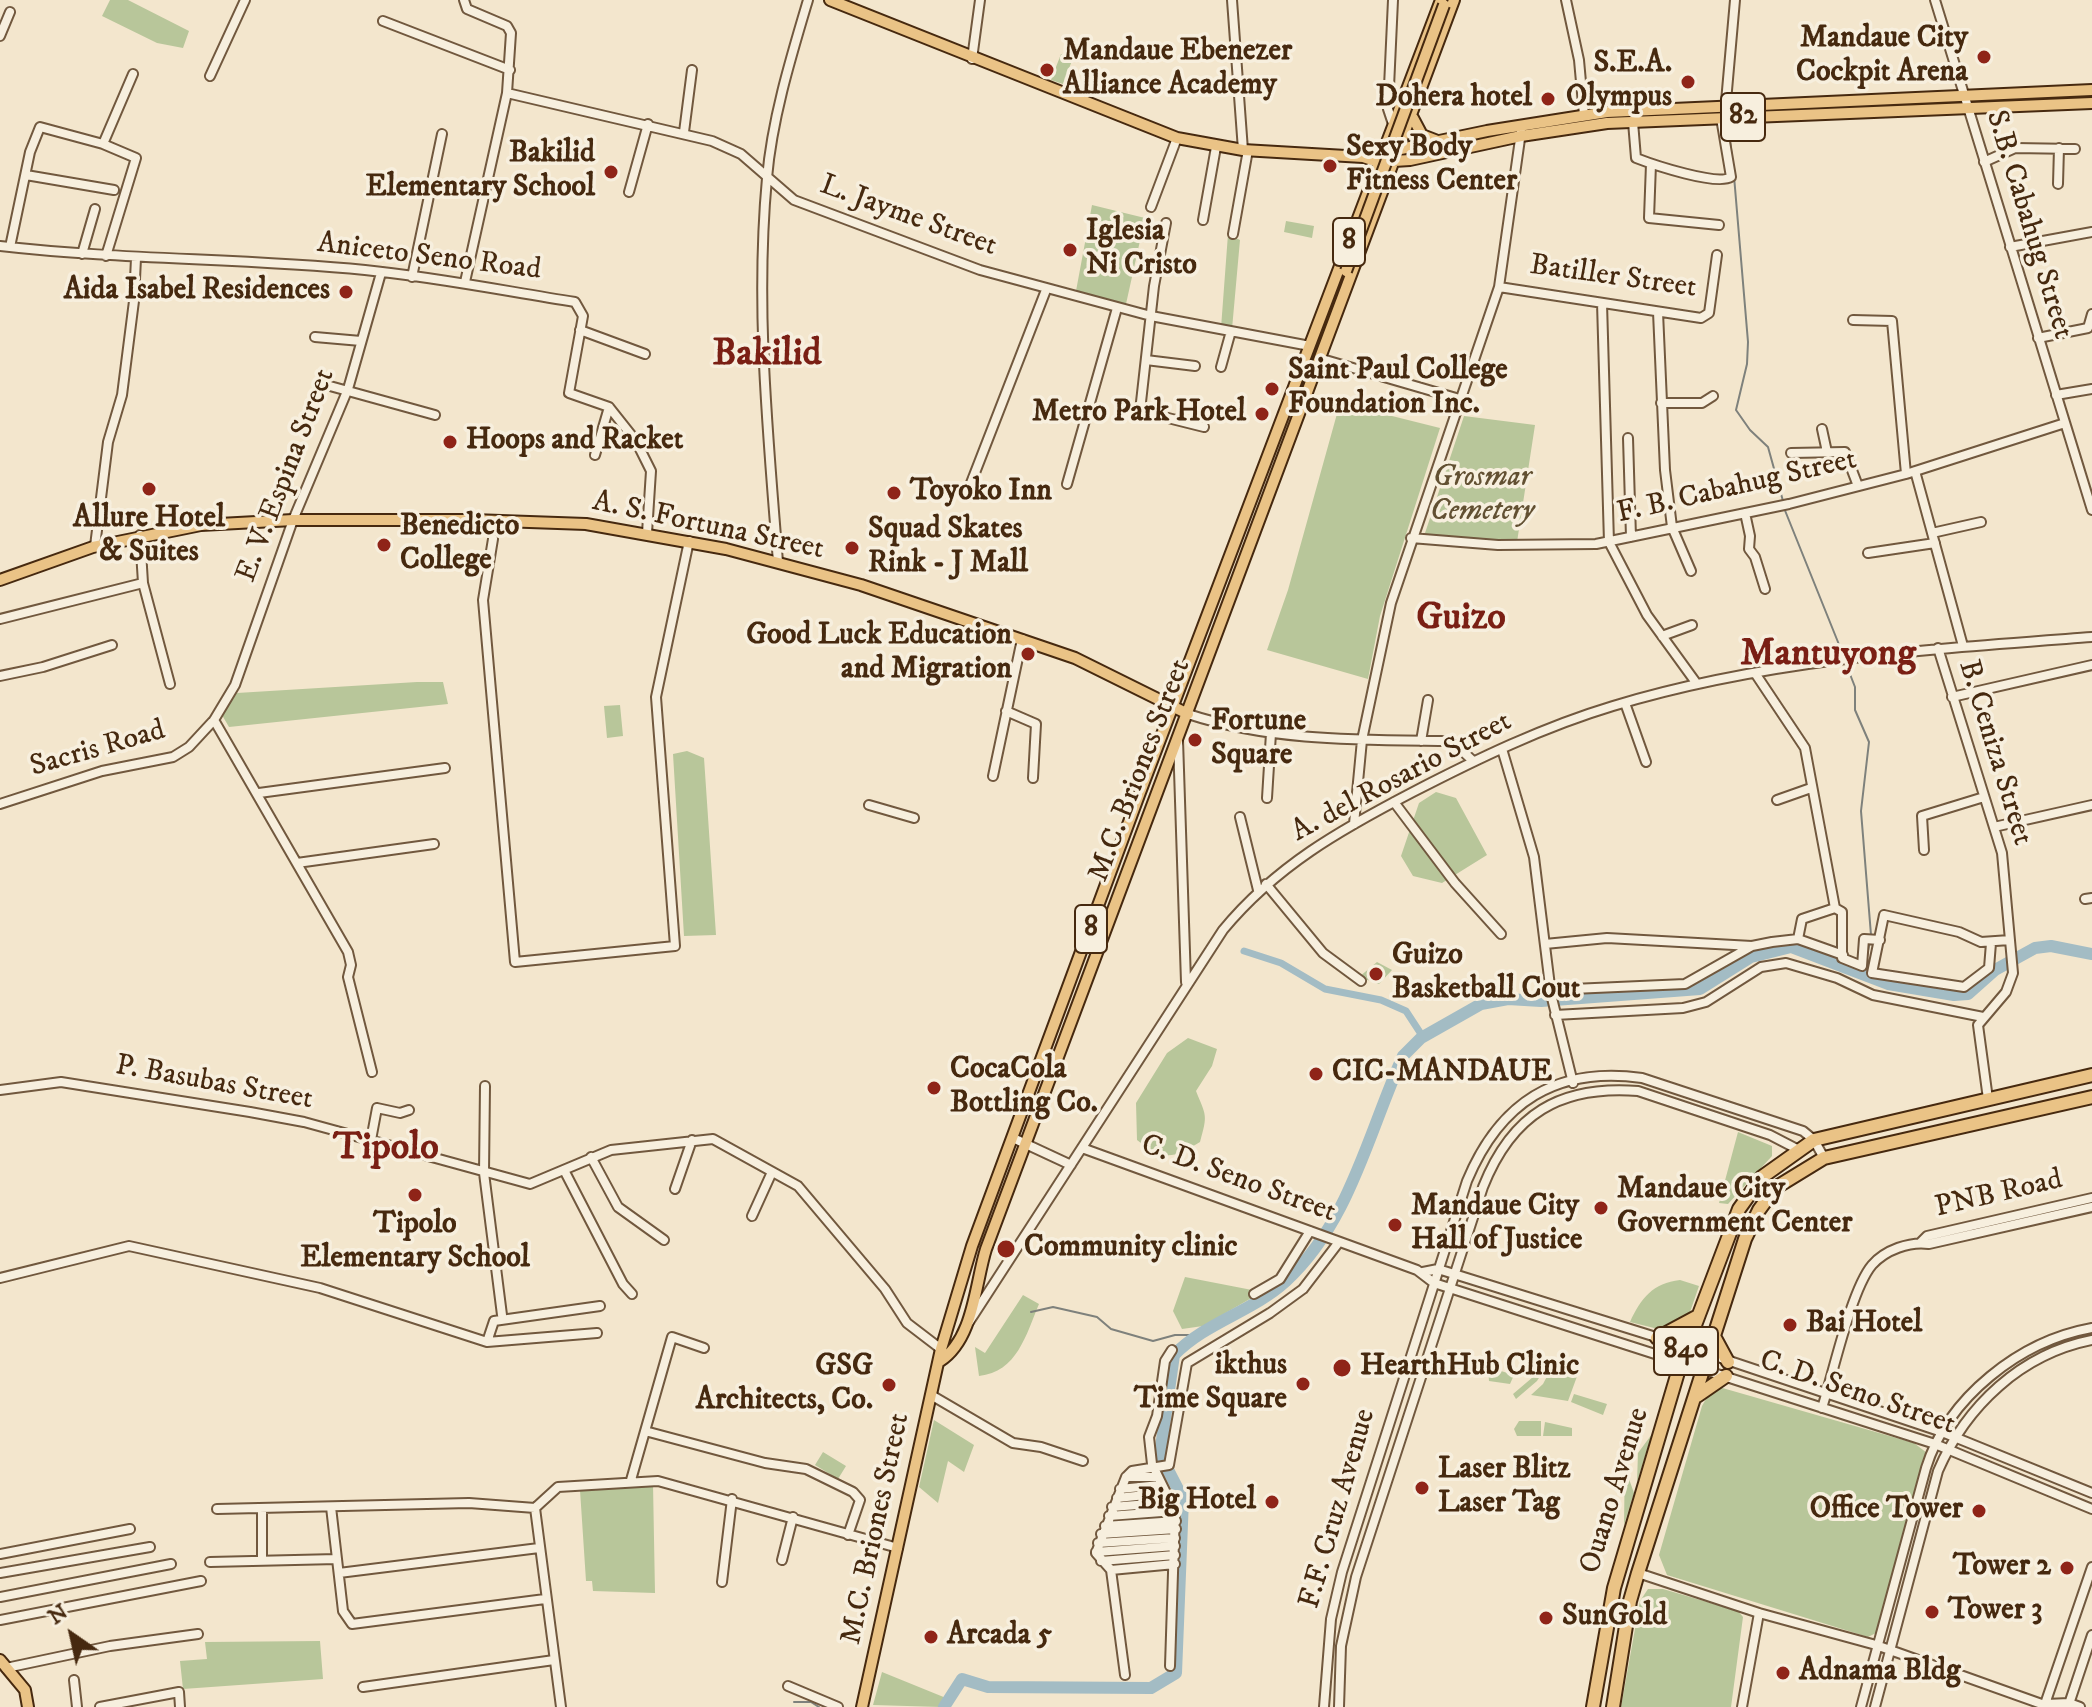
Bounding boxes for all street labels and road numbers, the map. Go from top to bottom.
road number: 82 [1721,93,1765,141]
street label: S.B. Cabahug Street [1976,106,2080,344]
street label: L. Jayme Street [815,168,1001,266]
road number: 8 [1333,218,1365,266]
street label: Aniceto Seno Road [315,226,543,290]
street label: Batiller Street [1527,248,1699,308]
street label: E. V. Espina Street [230,364,344,588]
street label: F. B. Cabahug Street [1614,443,1860,533]
street label: A. S. Fortuna Street [589,485,827,569]
street label: M.C. Briones Street [1082,655,1200,887]
street label: B. Ceniza Street [1949,656,2039,850]
street label: A. del Rosario Street [1286,705,1518,851]
street label: Sacris Road [26,714,170,786]
road number: 8 [1075,905,1107,953]
street label: P. Basubas Street [113,1049,315,1119]
street label: C. D. Seno Street [1136,1128,1340,1232]
street label: PNB Road [1932,1163,2066,1227]
road number: 840 [1654,1327,1718,1375]
street label: C. D. Seno Street [1754,1344,1960,1444]
street label: Ouano Avenue [1574,1404,1658,1578]
street label: F.F. Cruz Avenue [1293,1405,1385,1613]
street label: M.C. Briones Street [835,1410,919,1648]

